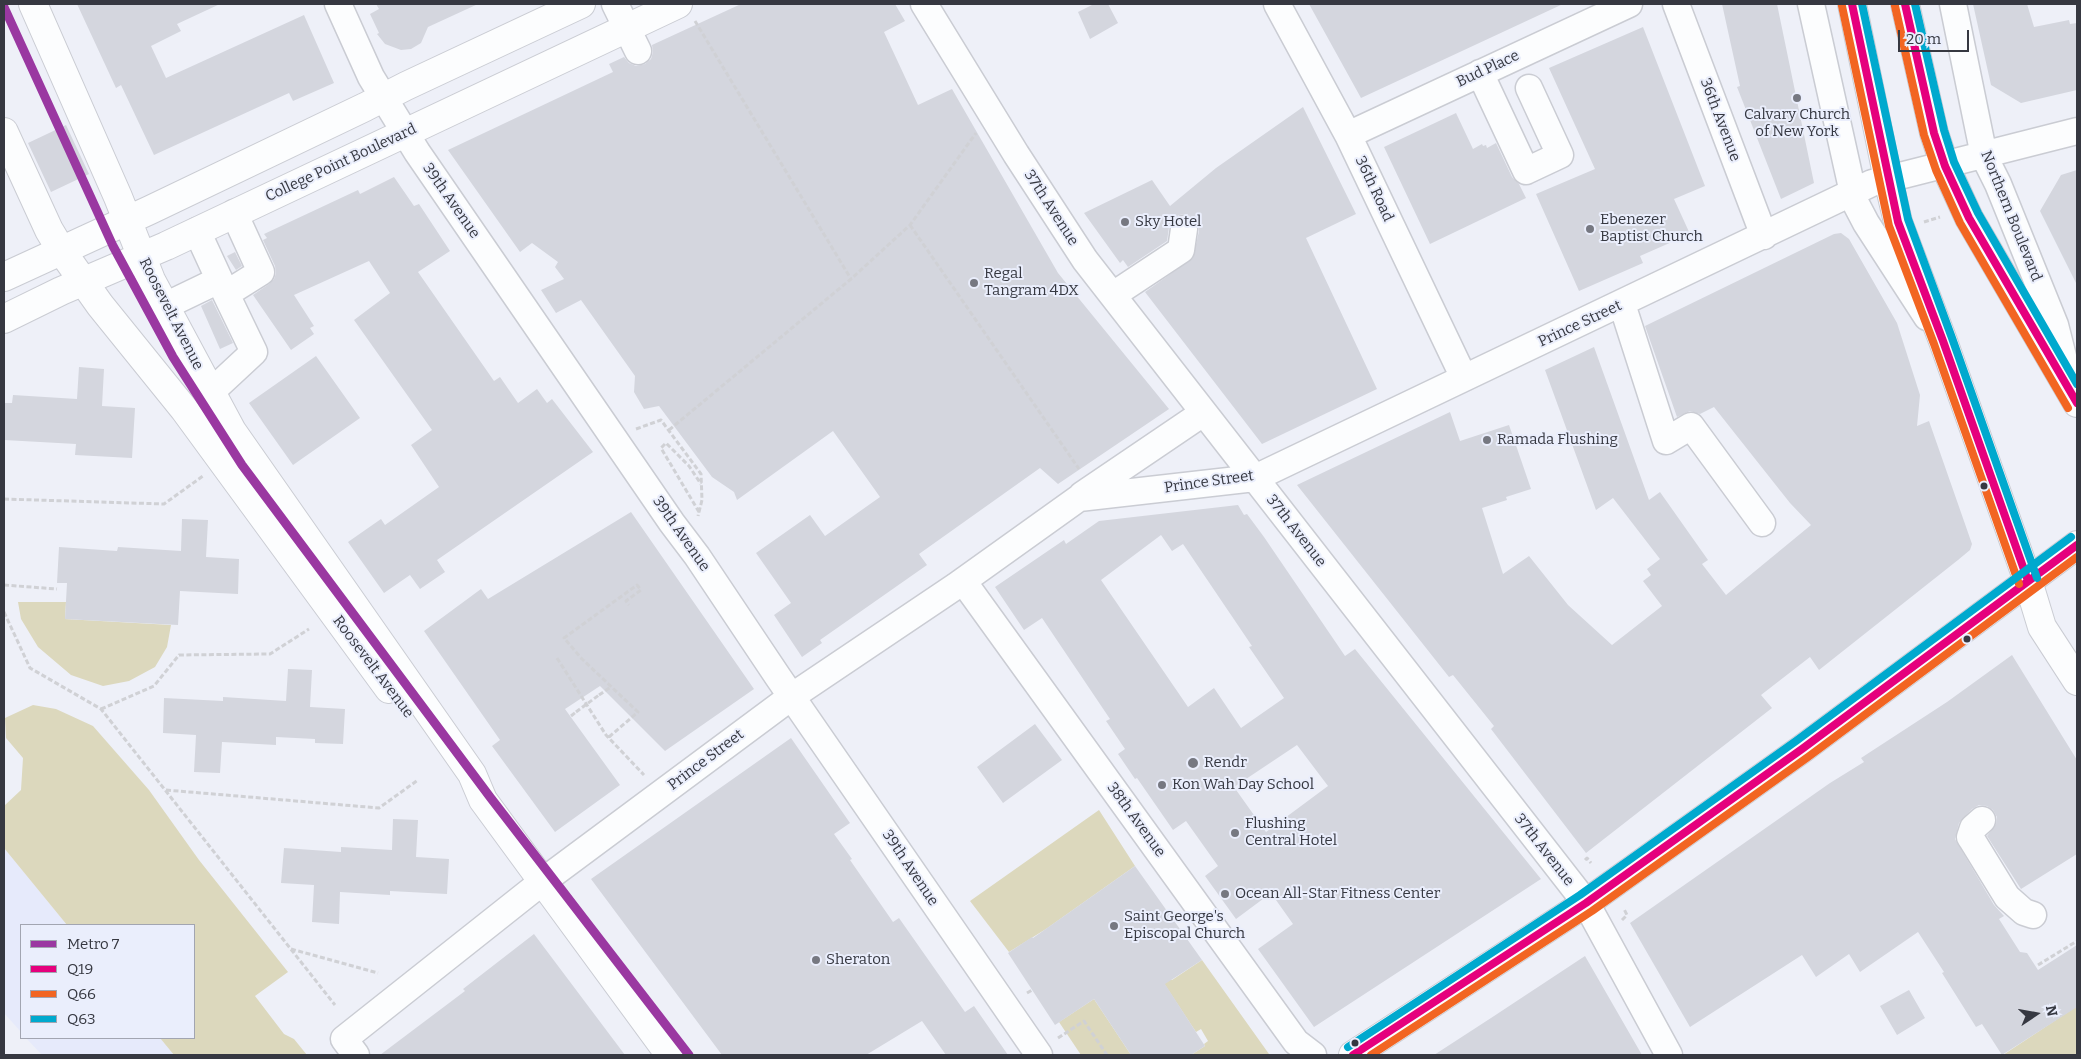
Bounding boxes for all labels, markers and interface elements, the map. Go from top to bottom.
scale bar [1901,20,1972,52]
text: 20 m [1906,30,1941,48]
street label: Bud Place [1454,47,1522,91]
street label: 36th Avenue [1696,76,1744,164]
marker: Calvary Church of New York [1791,92,1803,104]
place label: Calvary Church of New York [1744,106,1850,141]
street label: College Point Boulevard [263,120,419,206]
street label: Northern Boulevard [1977,148,2045,284]
street label: 36th Road [1351,153,1397,225]
street label: 39th Avenue [418,160,484,242]
street label: 37th Avenue [1020,167,1082,249]
place label: Ebenezer Baptist Church [1600,211,1703,246]
place label: Sky Hotel [1135,213,1201,231]
marker: Sky Hotel [1119,216,1131,228]
marker: Ebenezer Baptist Church [1584,223,1596,235]
street label: Roosevelt Avenue [135,255,207,373]
place label: Regal Tangram 4DX [984,265,1079,300]
marker: Regal Tangram 4DX [968,277,980,289]
street label: Prince Street [1535,297,1625,351]
place label: Ramada Flushing [1497,431,1618,449]
marker: Ramada Flushing [1481,434,1493,446]
street label: Prince Street [1163,467,1255,497]
unlabelled marker [1979,481,1989,491]
street label: 37th Avenue [1262,491,1330,571]
street label: 39th Avenue [648,493,714,575]
street label: Roosevelt Avenue [329,612,417,722]
unlabelled marker [1962,634,1972,644]
street label: Prince Street [665,726,747,794]
place label: Rendr [1204,754,1247,772]
marker: Rendr [1186,756,1200,770]
place label: Kon Wah Day School [1172,776,1314,794]
street label: 38th Avenue [1103,779,1169,861]
marker: Kon Wah Day School [1156,779,1168,791]
street label: 37th Avenue [1510,810,1578,890]
place label: Flushing Central Hotel [1245,815,1337,850]
street label: 39th Avenue [878,827,942,909]
marker: Flushing Central Hotel [1229,827,1241,839]
place label: Ocean All-Star Fitness Center [1235,885,1440,903]
marker: Ocean All-Star Fitness Center [1219,888,1231,900]
place label: Saint George's Episcopal Church [1124,908,1245,943]
marker: Saint George's Episcopal Church [1108,920,1120,932]
legend [20,924,195,1039]
text: Metro 7 [67,935,119,953]
place label: Sheraton [826,951,890,969]
marker: Sheraton [810,954,822,966]
text: Q19 [67,960,93,978]
text: Q66 [67,985,96,1003]
north arrow [2011,989,2061,1039]
text: N [2042,1004,2061,1018]
text: Q63 [67,1010,95,1028]
unlabelled marker [1350,1038,1360,1048]

